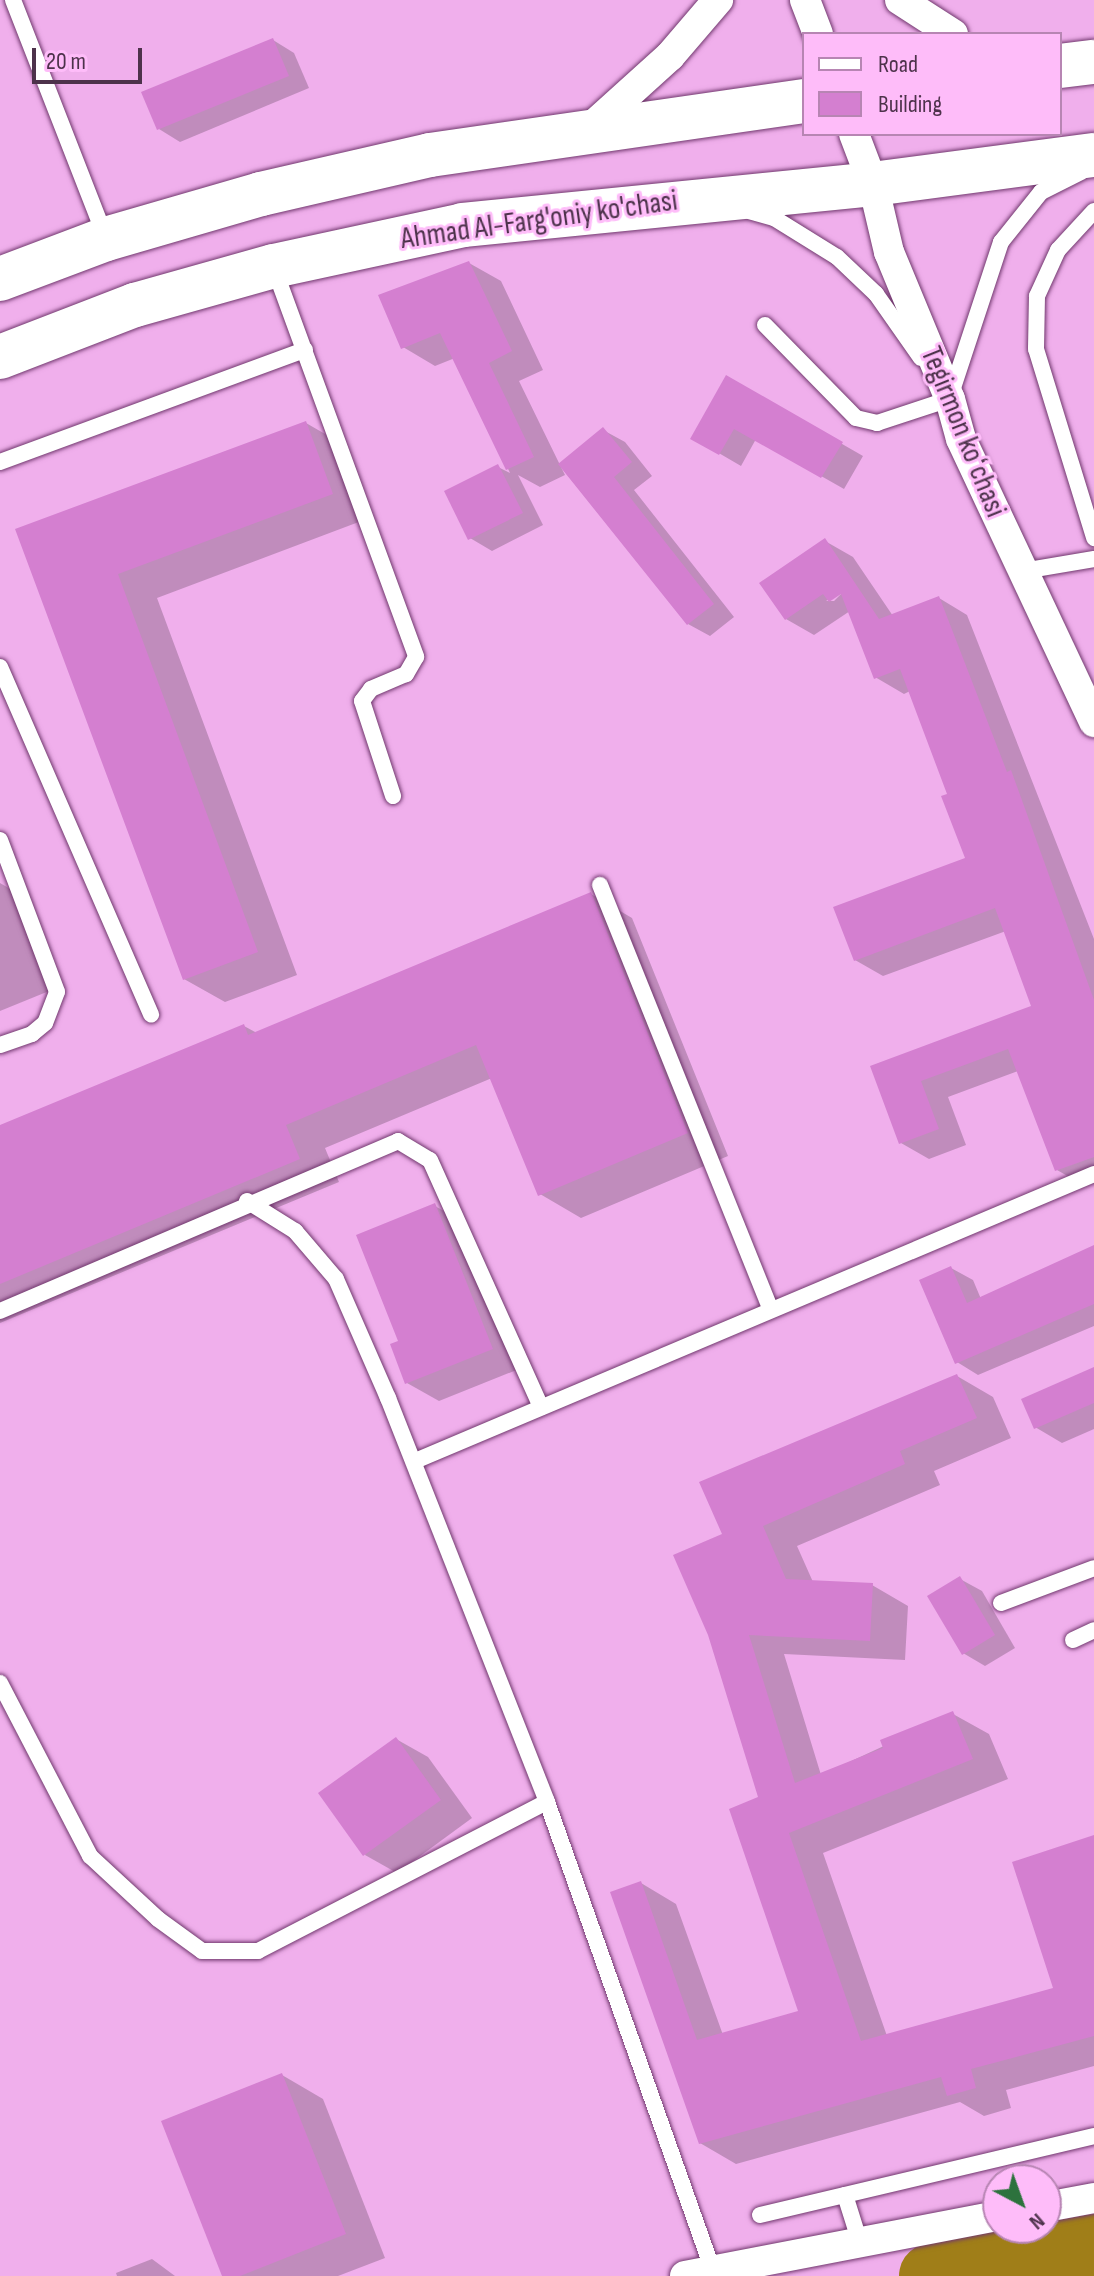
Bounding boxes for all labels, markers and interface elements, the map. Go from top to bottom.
scale bar [36,32,146,82]
legend [802,32,1062,136]
text: 20 m [46,47,86,76]
text: Road [878,50,918,79]
text: Building [878,90,942,119]
street label: Ahmad Al-Farg'oniy ko'chasi [398,183,680,257]
street label: Tegirmon koʻchasi [912,342,1014,522]
north arrow [982,2164,1062,2244]
text: N [1023,2207,1050,2235]

